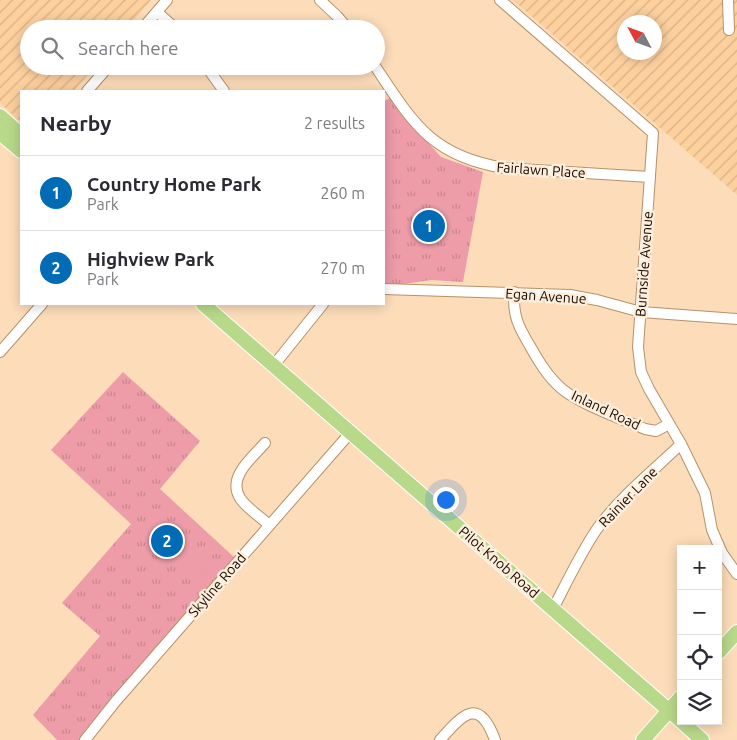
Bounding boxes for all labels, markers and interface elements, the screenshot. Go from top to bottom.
north arrow [617,15,662,60]
search box [20,20,385,75]
icon: search [38,34,66,62]
text: Search here [78,37,178,59]
text: Nearby [40,111,111,135]
text: 2 results [304,114,365,132]
street label: Fairlawn Place [496,159,586,181]
text: Country Home Park [87,173,261,195]
text: 1 [51,184,61,202]
text: 260 m [320,184,365,202]
text: Park [87,195,119,213]
pin: 1 [413,207,445,245]
street label: Burnside Avenue [632,211,656,317]
text: Highview Park [87,248,214,270]
text: 2 [51,259,61,277]
text: 270 m [320,259,365,277]
text: Park [87,270,119,288]
street label: Egan Avenue [505,285,587,307]
street label: Inland Road [569,387,643,433]
street label: Rainier Lane [596,464,660,530]
your location [433,487,459,513]
pin: 2 [151,522,183,560]
street label: Pilot Knob Road [456,523,542,601]
map controls [677,545,722,725]
button: + [677,545,722,590]
street label: Skyline Road [185,550,249,620]
button: − [677,590,722,635]
button: locate [677,635,722,680]
button: layers [677,680,722,725]

